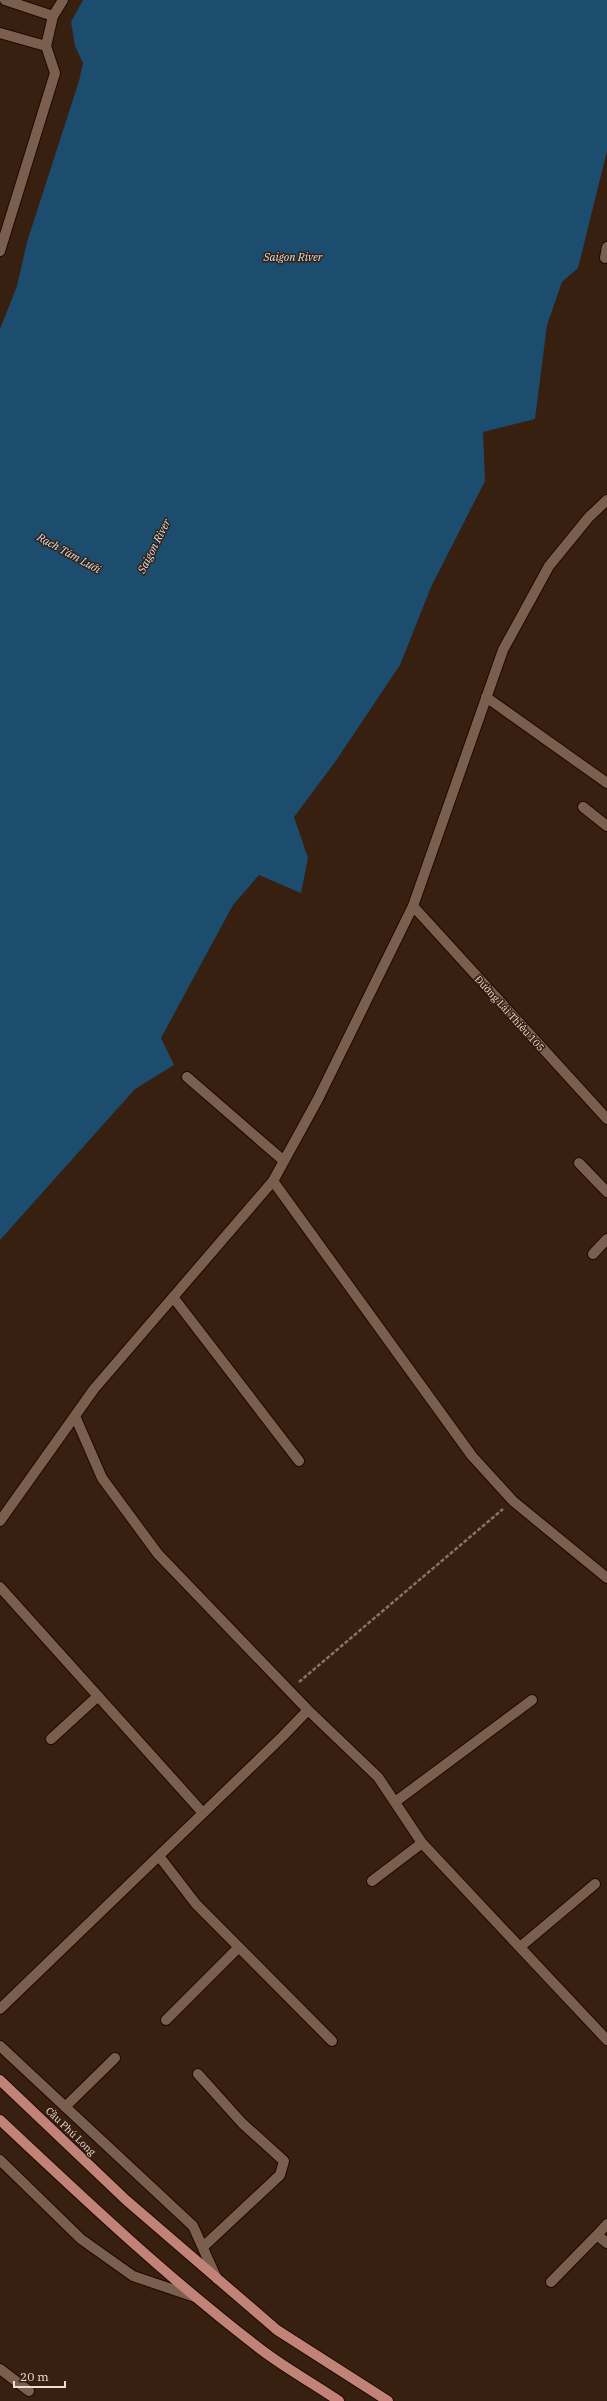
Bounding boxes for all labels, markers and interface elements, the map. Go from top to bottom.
water label: Saigon River [262,250,324,264]
water label: Saigon River [134,515,174,576]
water label: Rạch Tám Lưới [34,529,104,577]
street label: Đường Lái Thiêu 105 [472,973,547,1054]
street label: Cầu Phú Long [43,2104,99,2159]
scale bar [14,2363,65,2389]
text: 20 m [20,2369,49,2384]

